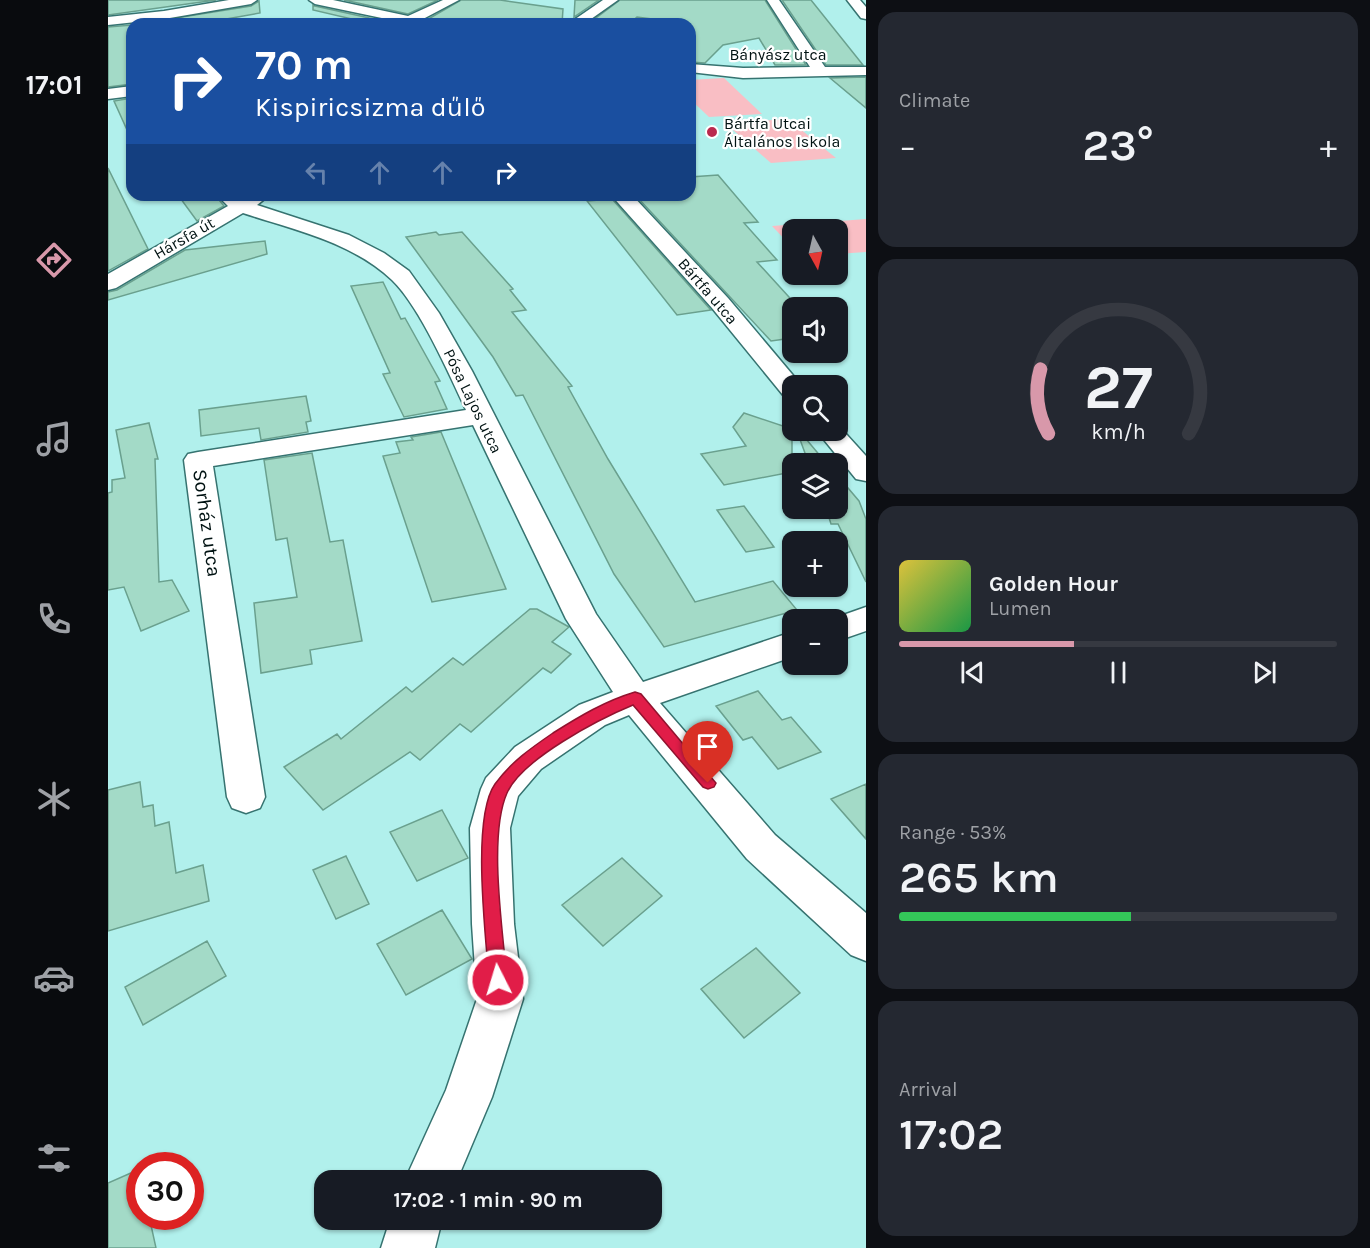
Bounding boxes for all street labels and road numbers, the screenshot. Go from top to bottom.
street label: Bányász utca [729,45,827,64]
street label: Hársfa út [150,213,218,263]
street label: Bártfa utca [674,254,742,328]
street label: Pósa Lajos utca [440,346,506,456]
street label: Sorház utca [188,468,226,578]

